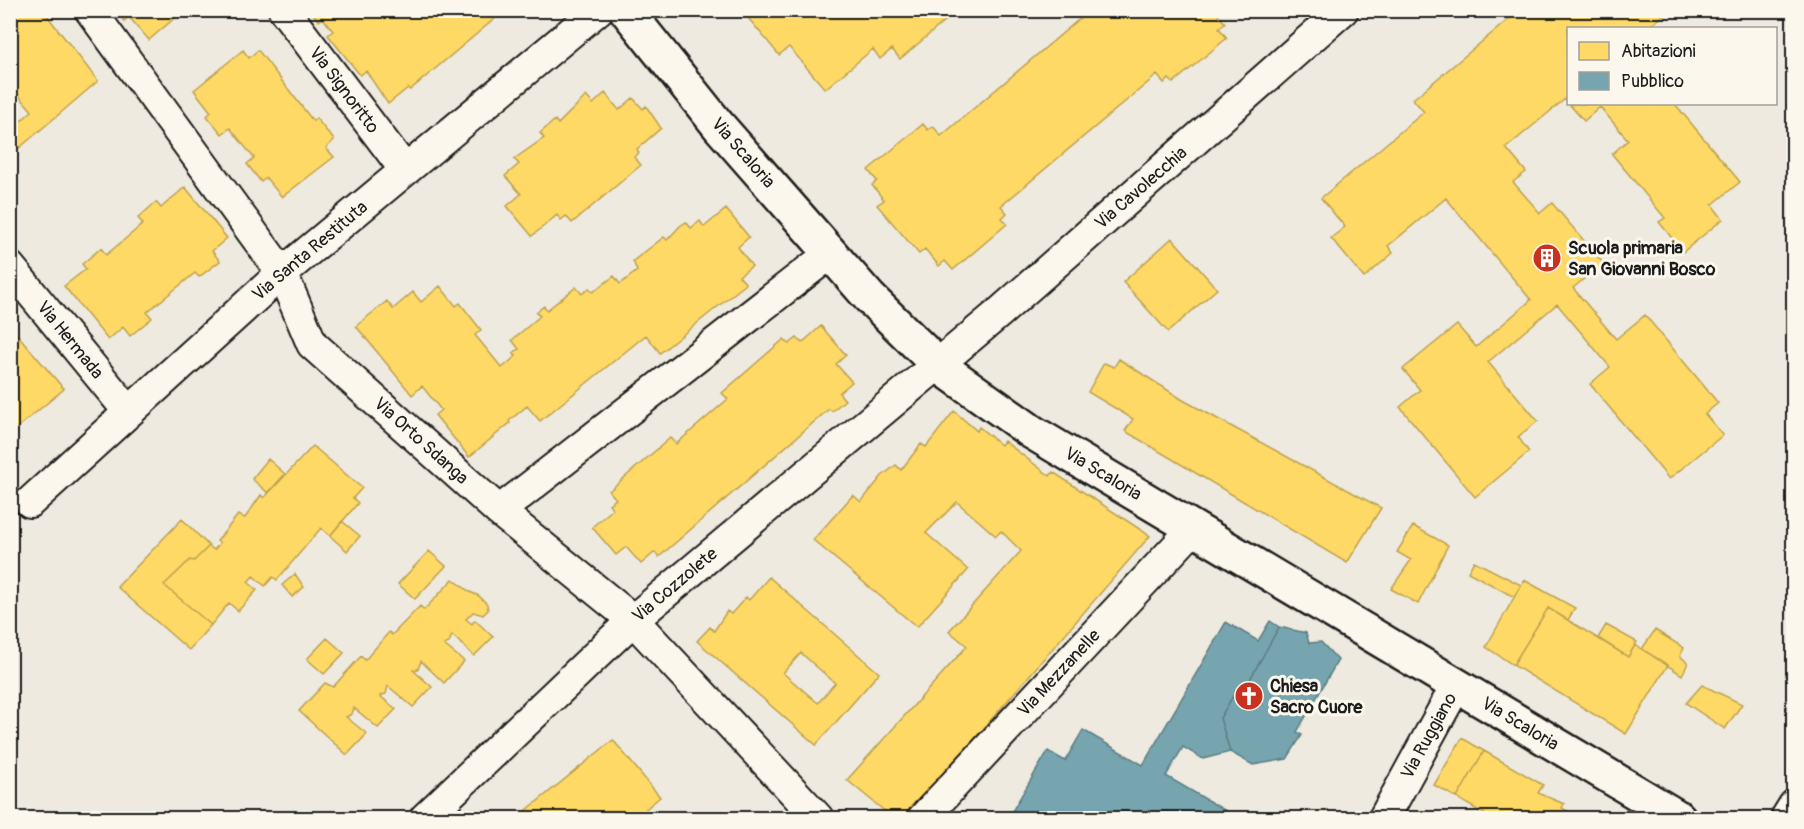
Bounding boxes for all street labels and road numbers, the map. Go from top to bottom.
street label: Via Signoritto [304,42,384,138]
street label: Via Scaloria [706,113,780,193]
street label: Via Cavolecchia [1090,142,1192,234]
street label: Via Santa Restituta [248,196,372,306]
street label: Via Hermada [32,296,108,384]
street label: Via Orto Sdanga [369,392,473,490]
street label: Via Scaloria [1060,442,1146,506]
street label: Via Cozzolete [627,542,723,627]
street label: Via Mezzanelle [1013,624,1105,722]
street label: Via Ruggiano [1396,689,1462,783]
street label: Via Scaloria [1477,692,1563,756]

